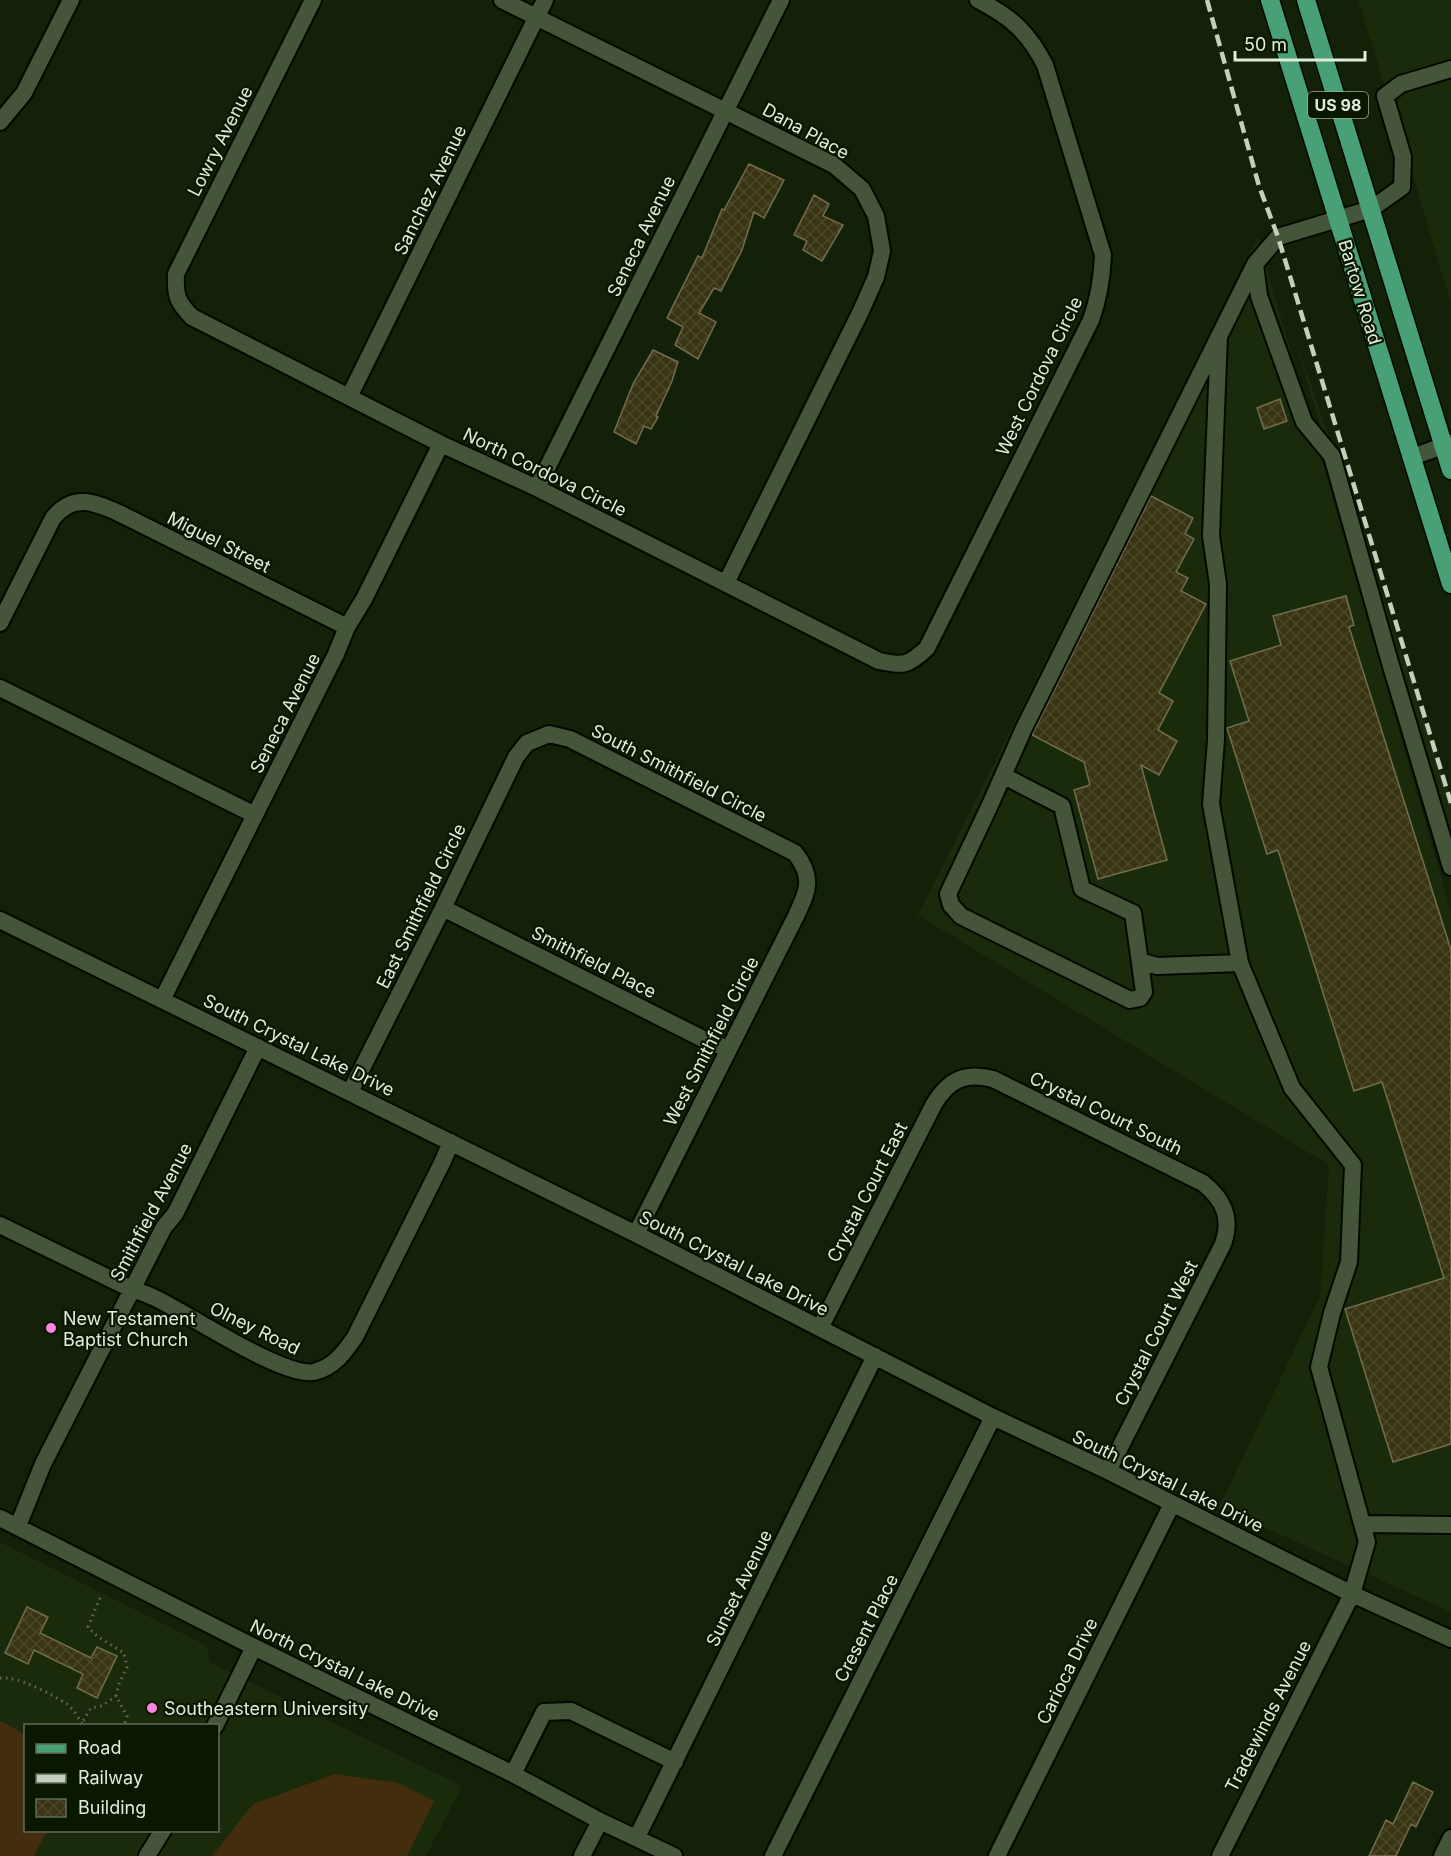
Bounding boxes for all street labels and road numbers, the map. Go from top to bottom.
street label: Lowry Avenue [183,82,257,200]
road number: US 98 [1308,92,1368,118]
street label: Dana Place [759,99,853,163]
street label: Sanchez Avenue [390,122,470,258]
street label: Seneca Avenue [603,172,679,300]
street label: Bartow Road [1334,237,1386,347]
street label: West Cordova Circle [991,293,1087,459]
street label: North Cordova Circle [460,423,630,521]
street label: Miguel Street [164,507,274,577]
street label: Seneca Avenue [246,649,324,777]
street label: South Smithfield Circle [588,720,770,826]
street label: East Smithfield Circle [372,820,470,992]
street label: Smithfield Place [528,922,660,1002]
street label: West Smithfield Circle [659,953,763,1129]
street label: South Crystal Lake Drive [200,990,398,1100]
street label: Crystal Court South [1026,1067,1186,1159]
street label: Crystal Court East [823,1118,911,1265]
street label: Smithfield Avenue [106,1139,196,1285]
street label: South Crystal Lake Drive [636,1206,832,1320]
street label: Crystal Court West [1110,1257,1202,1409]
street label: Olney Road [207,1297,303,1359]
street label: South Crystal Lake Drive [1069,1426,1267,1536]
street label: Sunset Avenue [702,1526,776,1650]
street label: Cresent Place [830,1570,902,1686]
street label: Carioca Drive [1032,1614,1102,1728]
street label: North Crystal Lake Drive [247,1615,443,1725]
street label: Tradewinds Avenue [1221,1637,1315,1795]

